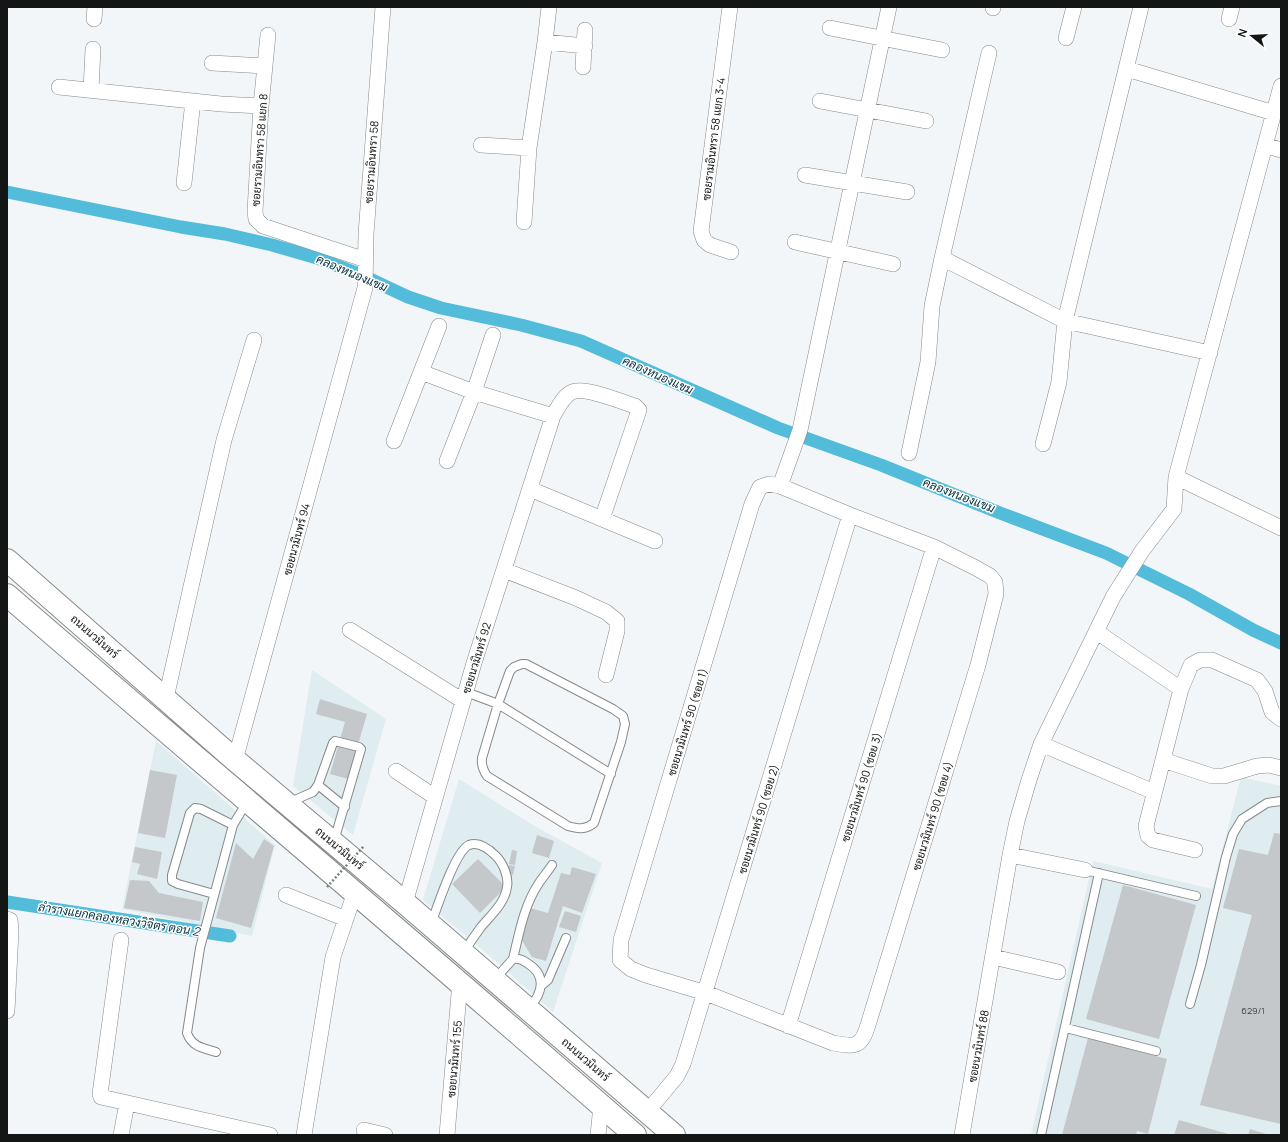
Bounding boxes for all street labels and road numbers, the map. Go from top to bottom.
street label: ซอยรามอินทรา 58 แยก 3-4 [698,77,728,201]
street label: ซอยรามอินทรา 58 แยก 8 [248,93,270,207]
street label: ซอยรามอินทรา 58 [361,120,381,204]
street label: ซอยนวมินทร์ 94 [279,501,313,577]
street label: ถนนนวมินทร์ [68,611,122,661]
street label: ซอยนวมินทร์ 92 [458,621,494,695]
street label: ซอยนวมินทร์ 90 (ซอย 1) [663,666,711,778]
street label: ซอยนวมินทร์ 90 (ซอย 3) [837,730,885,844]
street label: ซอยนวมินทร์ 90 (ซอย 4) [908,760,956,872]
street label: ซอยนวมินทร์ 90 (ซอย 2) [734,762,782,876]
street label: ถนนนวมินทร์ [312,823,368,873]
street label: ซอยนวมินทร์ 88 [964,1009,992,1083]
street label: ซอยนวมินทร์ 155 [443,1020,465,1098]
street label: ถนนนวมินทร์ [559,1034,613,1084]

